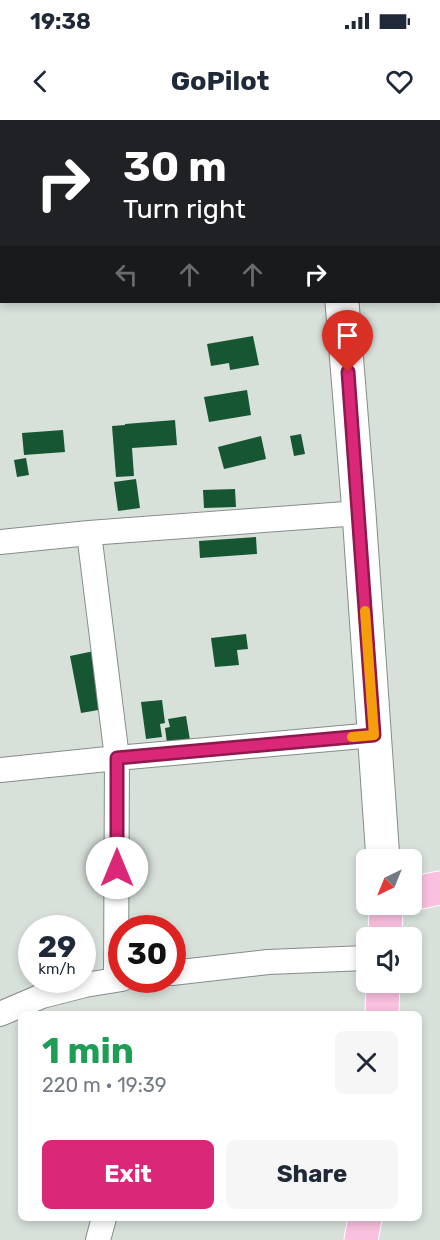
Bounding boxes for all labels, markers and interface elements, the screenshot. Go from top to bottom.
text: 19:38 [30,8,91,35]
icon: back [24,65,57,98]
text: GoPilot [171,65,269,97]
icon: heart [383,65,416,98]
text: 30 m [123,142,227,192]
icon: right [24,144,102,222]
text: Turn right [123,193,246,225]
icon: left [110,258,143,291]
icon: ahead [173,258,206,291]
icon: ahead [236,258,269,291]
icon: right [299,258,332,291]
pin [322,310,373,372]
icon: arrive [331,319,364,352]
position arrow [85,836,149,900]
north arrow [356,849,422,915]
map controls [356,849,422,993]
speed limit sign: 30 [108,915,186,993]
button: sound [356,927,422,993]
text: 29 [38,929,76,965]
text: km/h [38,960,76,978]
text: 1 min [42,1029,134,1072]
button: close [335,1031,398,1094]
text: 220 m · 19:39 [42,1073,167,1097]
button: Exit [42,1140,214,1209]
button: Share [226,1140,398,1209]

